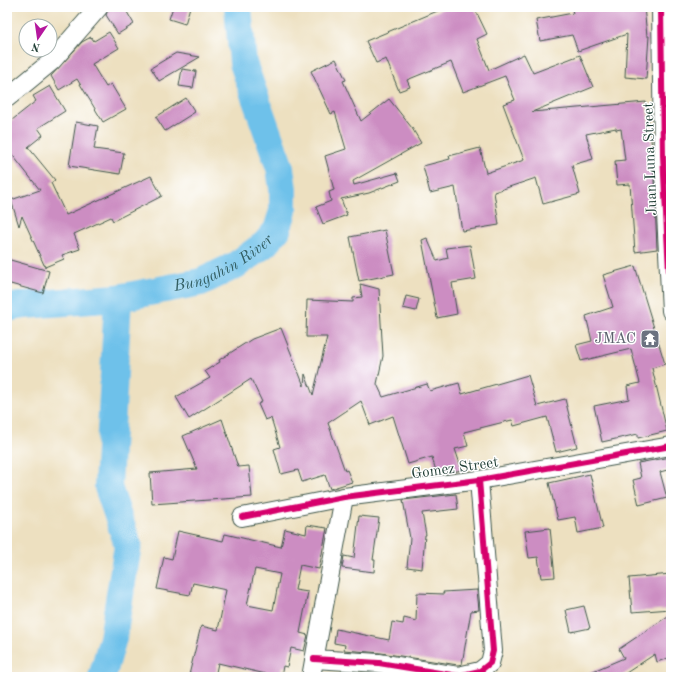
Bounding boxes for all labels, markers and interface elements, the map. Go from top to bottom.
north arrow [18,18,58,58]
text: N [30,40,41,53]
street label: Juan Luna Street [642,102,660,216]
water label: Bungahin River [172,231,277,295]
temple icon: JMAC [639,328,661,350]
place label: JMAC [595,332,636,347]
street label: Gomez Street [411,455,499,483]

